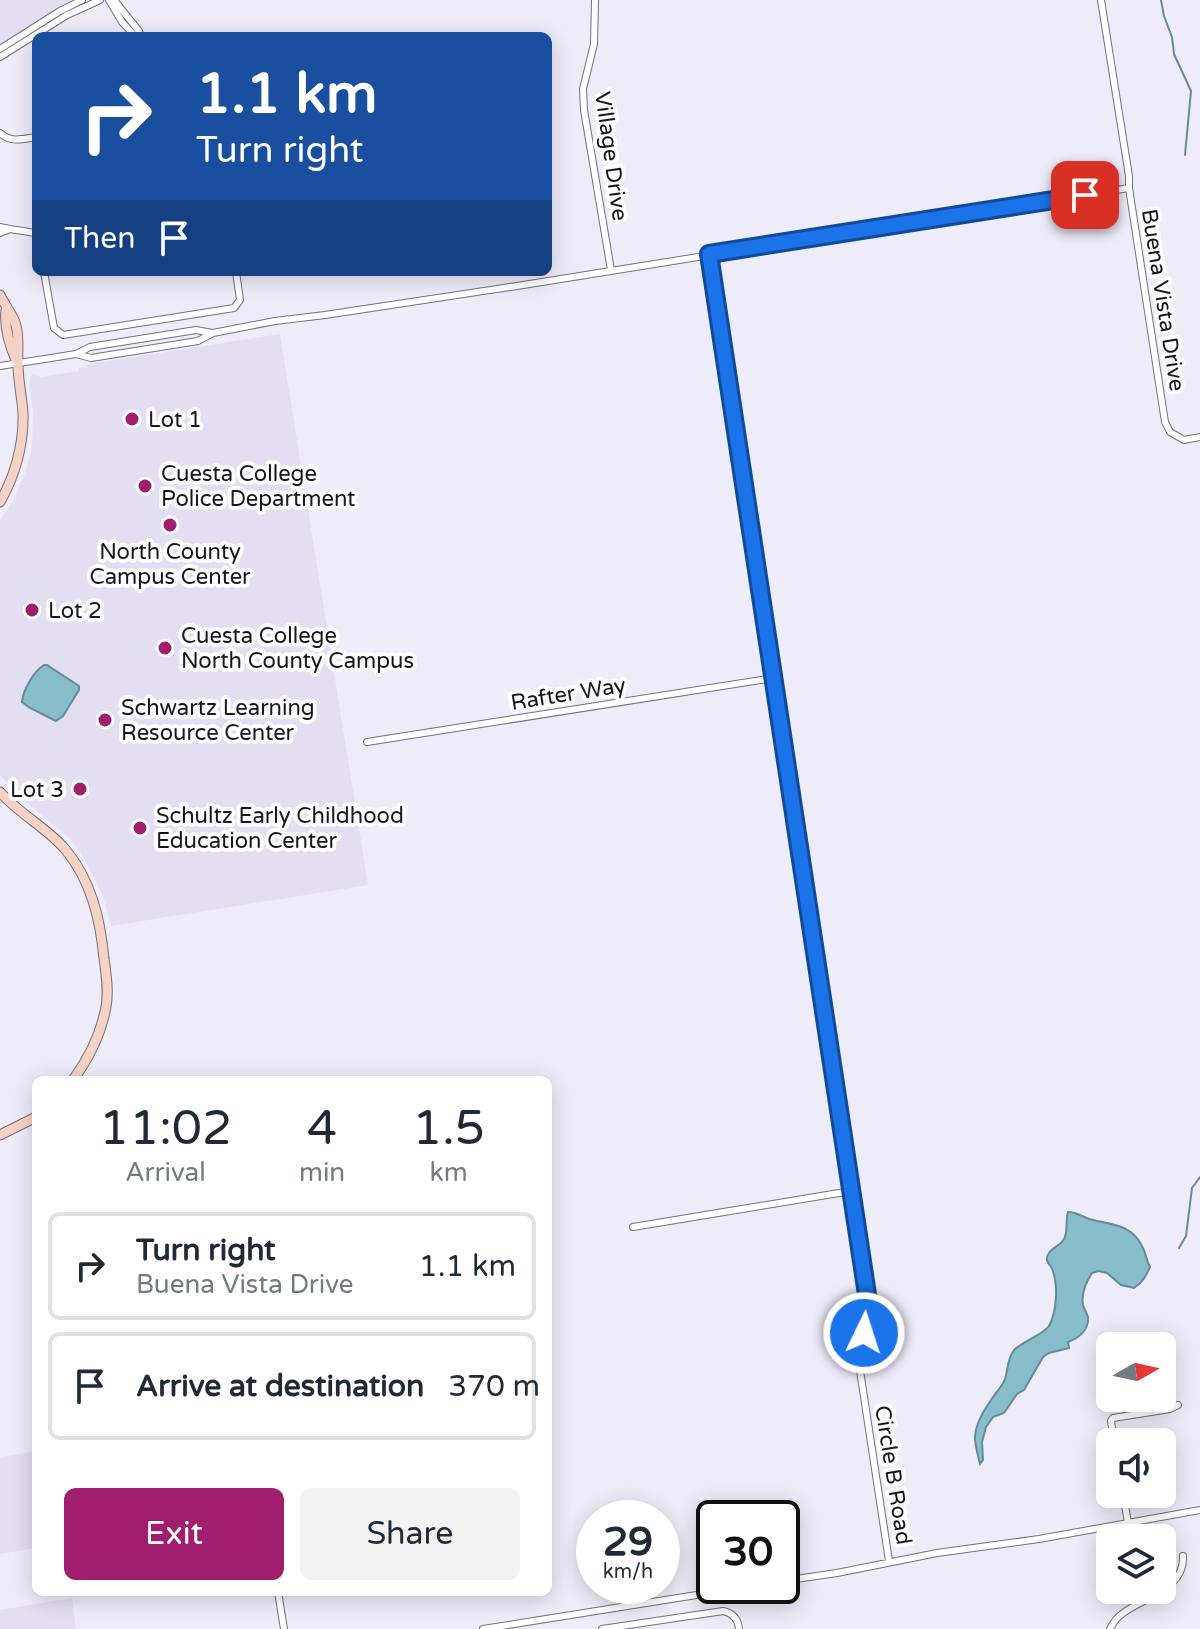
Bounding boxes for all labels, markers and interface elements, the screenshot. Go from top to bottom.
text: 1.1 km [196,61,377,128]
icon: right [64,64,168,168]
street label: Village Drive [589,90,633,222]
text: Turn right [196,129,363,172]
pin [1051,161,1119,229]
icon: arrive [1063,173,1107,217]
street label: Buena Vista Drive [1136,207,1190,393]
icon: arrive [152,216,196,260]
text: Then [64,220,136,257]
place label: Lot 1 [148,407,202,433]
marker: Lot 1 [123,410,141,428]
place label: Cuesta College Police Department [161,461,355,512]
marker: Cuesta College Police Department [136,477,154,495]
marker: North County Campus Center [161,516,179,534]
place label: North County Campus Center [89,539,251,590]
place label: Lot 2 [48,598,102,624]
marker: Lot 2 [23,601,41,619]
place label: Cuesta College North County Campus [181,623,414,674]
marker: Cuesta College North County Campus [156,639,174,657]
street label: Rafter Way [509,672,628,716]
place label: Schwartz Learning Resource Center [121,695,315,746]
marker: Schwartz Learning Resource Center [96,711,114,729]
place label: Lot 3 [10,777,64,803]
marker: Lot 3 [71,780,89,798]
place label: Schultz Early Childhood Education Center [156,803,404,854]
marker: Schultz Early Childhood Education Center [131,819,149,837]
text: 11:02 [99,1100,232,1158]
text: 4 [307,1100,337,1158]
text: 1.5 [412,1100,485,1158]
text: Arrival [125,1157,206,1188]
text: min [299,1157,345,1188]
text: km [430,1157,468,1188]
text: Turn right [136,1232,276,1269]
icon: right [68,1244,112,1288]
text: 1.1 km [419,1248,516,1285]
text: Buena Vista Drive [136,1269,354,1300]
position arrow [822,1291,906,1375]
north arrow [1096,1332,1176,1412]
map controls [1096,1332,1176,1604]
icon: arrive [68,1364,112,1408]
text: Arrive at destination [136,1368,424,1405]
text: 370 m [448,1368,540,1405]
street label: Circle B Road [869,1404,917,1547]
button: sound [1096,1428,1176,1508]
button: Exit [64,1488,284,1580]
button: Share [300,1488,520,1580]
speed limit sign: 30 [696,1500,800,1604]
text: 29 [603,1518,653,1566]
button: layers [1096,1524,1176,1604]
text: km/h [603,1560,653,1584]

